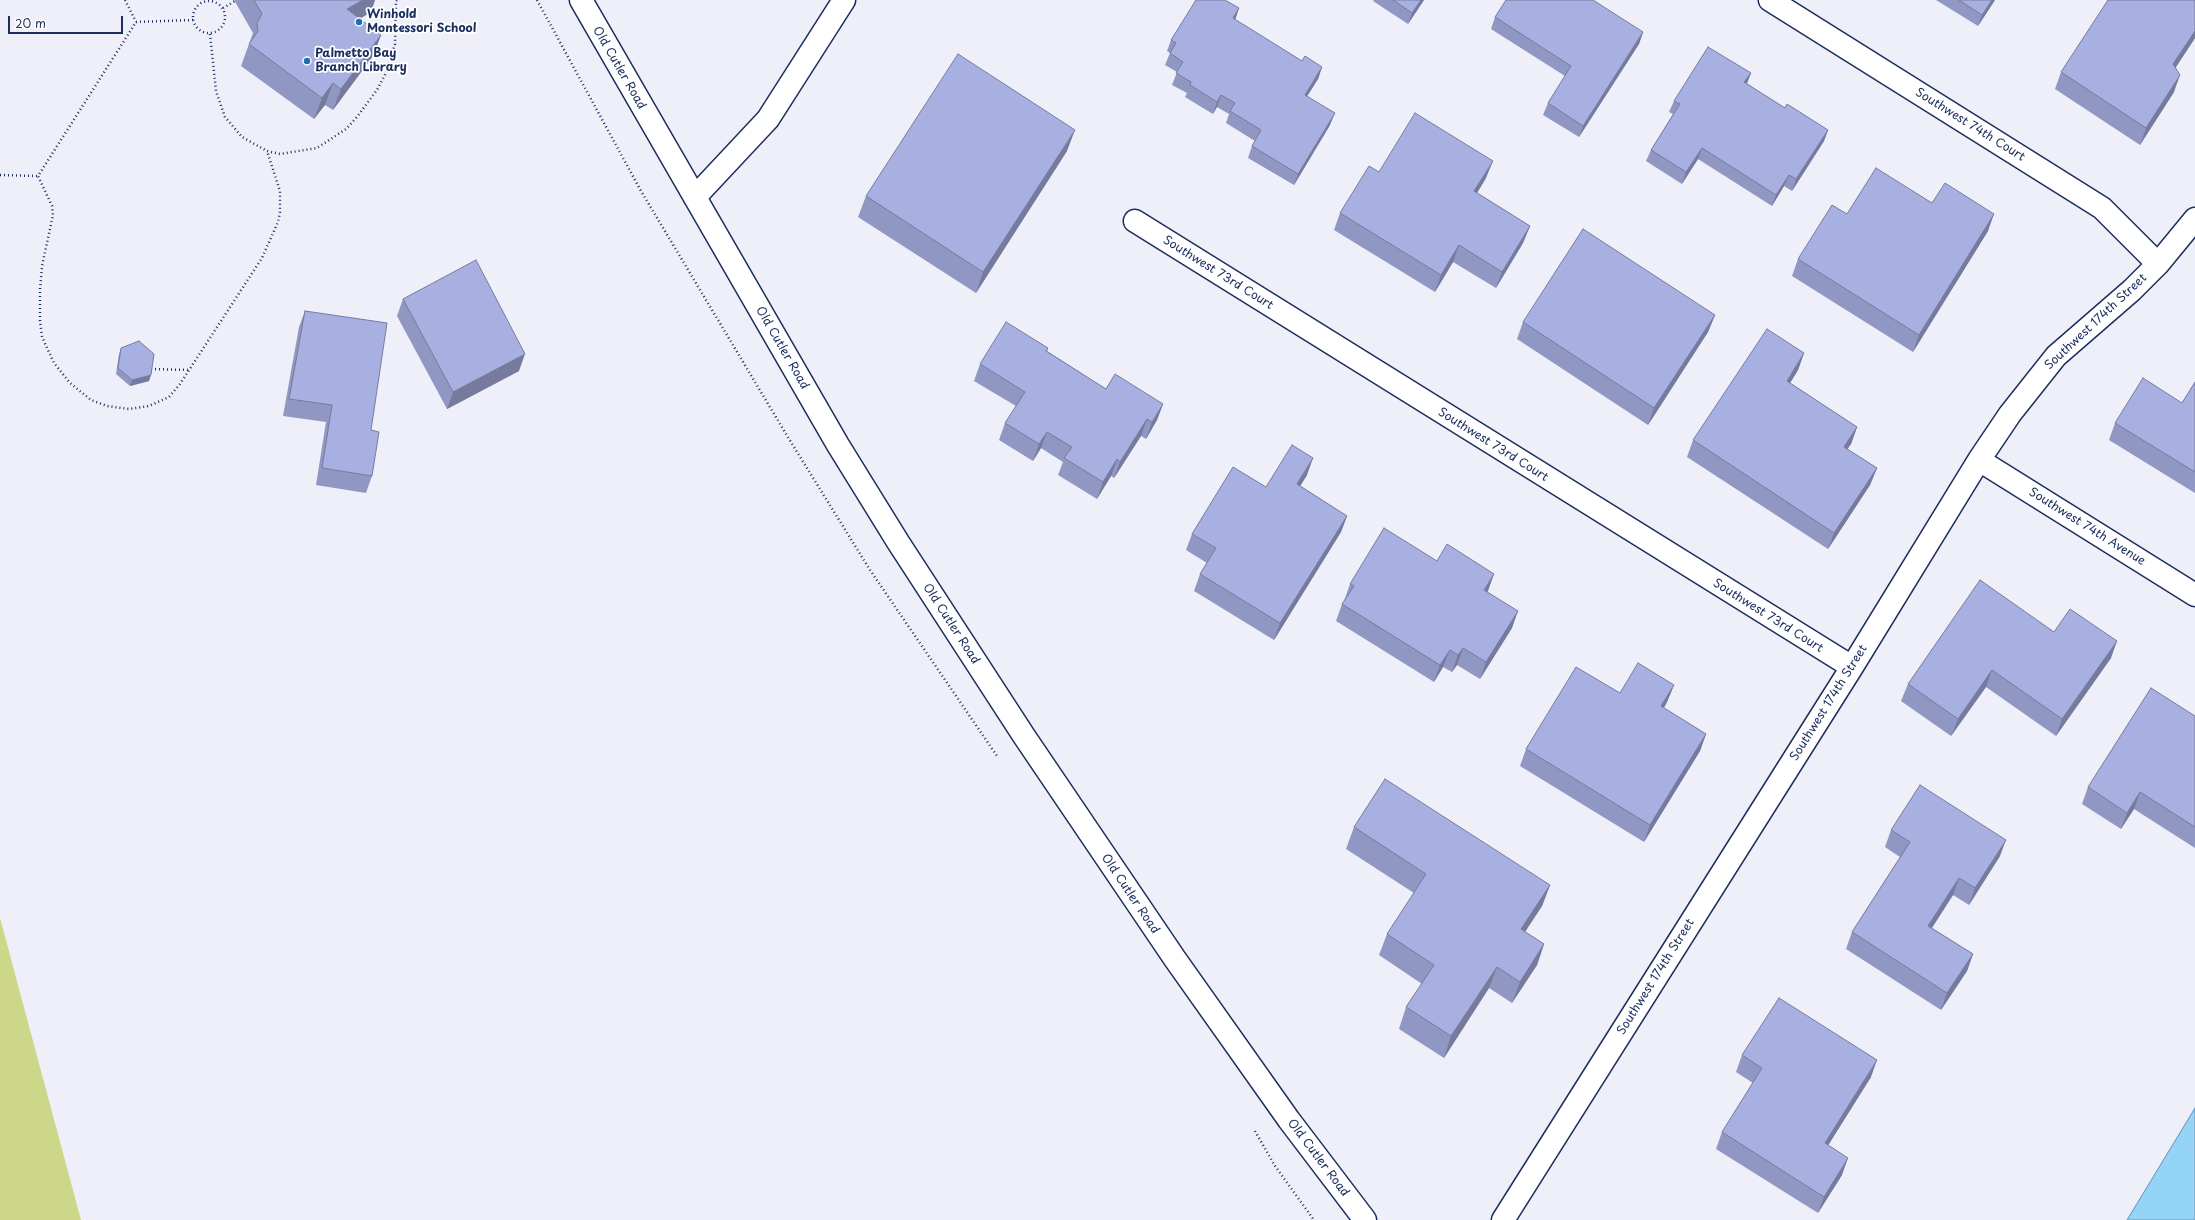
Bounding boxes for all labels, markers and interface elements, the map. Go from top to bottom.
scale bar [10,8,125,34]
place label: Winhold Montessori School [367,8,476,36]
text: 20 m [15,14,46,32]
marker: Winhold Montessori School [354,17,364,27]
street label: Old Cutler Road [589,24,649,112]
place label: Palmetto Bay Branch Library [315,47,407,75]
marker: Palmetto Bay Branch Library [302,56,312,66]
street label: Southwest 74th Court [1912,85,2028,165]
street label: Southwest 73rd Court [1160,233,1276,313]
street label: Southwest 174th Street [2042,271,2150,373]
street label: Old Cutler Road [752,304,812,392]
street label: Southwest 73rd Court [1435,405,1551,485]
street label: Southwest 74th Avenue [2026,485,2148,569]
street label: Southwest 73rd Court [1710,576,1826,656]
street label: Old Cutler Road [920,581,982,667]
street label: Southwest 174th Street [1787,642,1871,764]
street label: Old Cutler Road [1098,851,1162,937]
street label: Southwest 174th Street [1614,916,1698,1038]
street label: Old Cutler Road [1284,1116,1352,1200]

